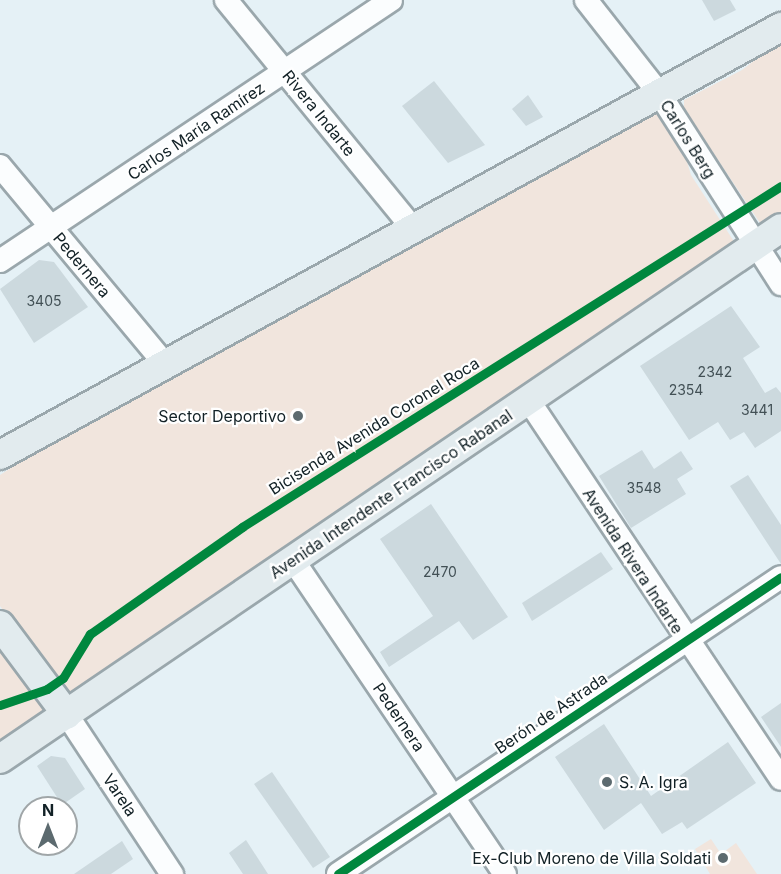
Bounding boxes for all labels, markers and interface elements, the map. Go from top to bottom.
street label: Rivera Indarte [279,66,359,160]
street label: Carlos María Ramírez [124,78,268,184]
street label: Carlos Berg [656,96,720,182]
street label: Pedernera [49,229,115,301]
house number: 3405 [26,293,62,309]
street label: Bicisenda Avenida Coronel Roca [265,353,483,499]
house number: 2342 [698,364,732,380]
house number: 2354 [669,382,703,398]
house number: 3441 [741,402,773,418]
street label: Avenida Intendente Francisco Rabanal [266,405,516,583]
place label: Sector Deportivo [158,406,286,426]
marker: Sector Deportivo [291,409,305,423]
house number: 3548 [627,480,661,496]
street label: Avenida Rivera Indarte [579,485,687,637]
house number: 2470 [423,564,457,580]
street label: Berón de Astrada [491,668,611,758]
street label: Pedernera [369,679,429,755]
street label: Varela [99,770,141,820]
place label: S. A. Igra [619,772,688,792]
marker: S. A. Igra [600,775,614,789]
north arrow [18,796,78,856]
text: N [42,800,54,820]
place label: Ex-Club Moreno de Villa Soldati [472,848,711,868]
marker: Ex-Club Moreno de Villa Soldati [716,851,730,865]

